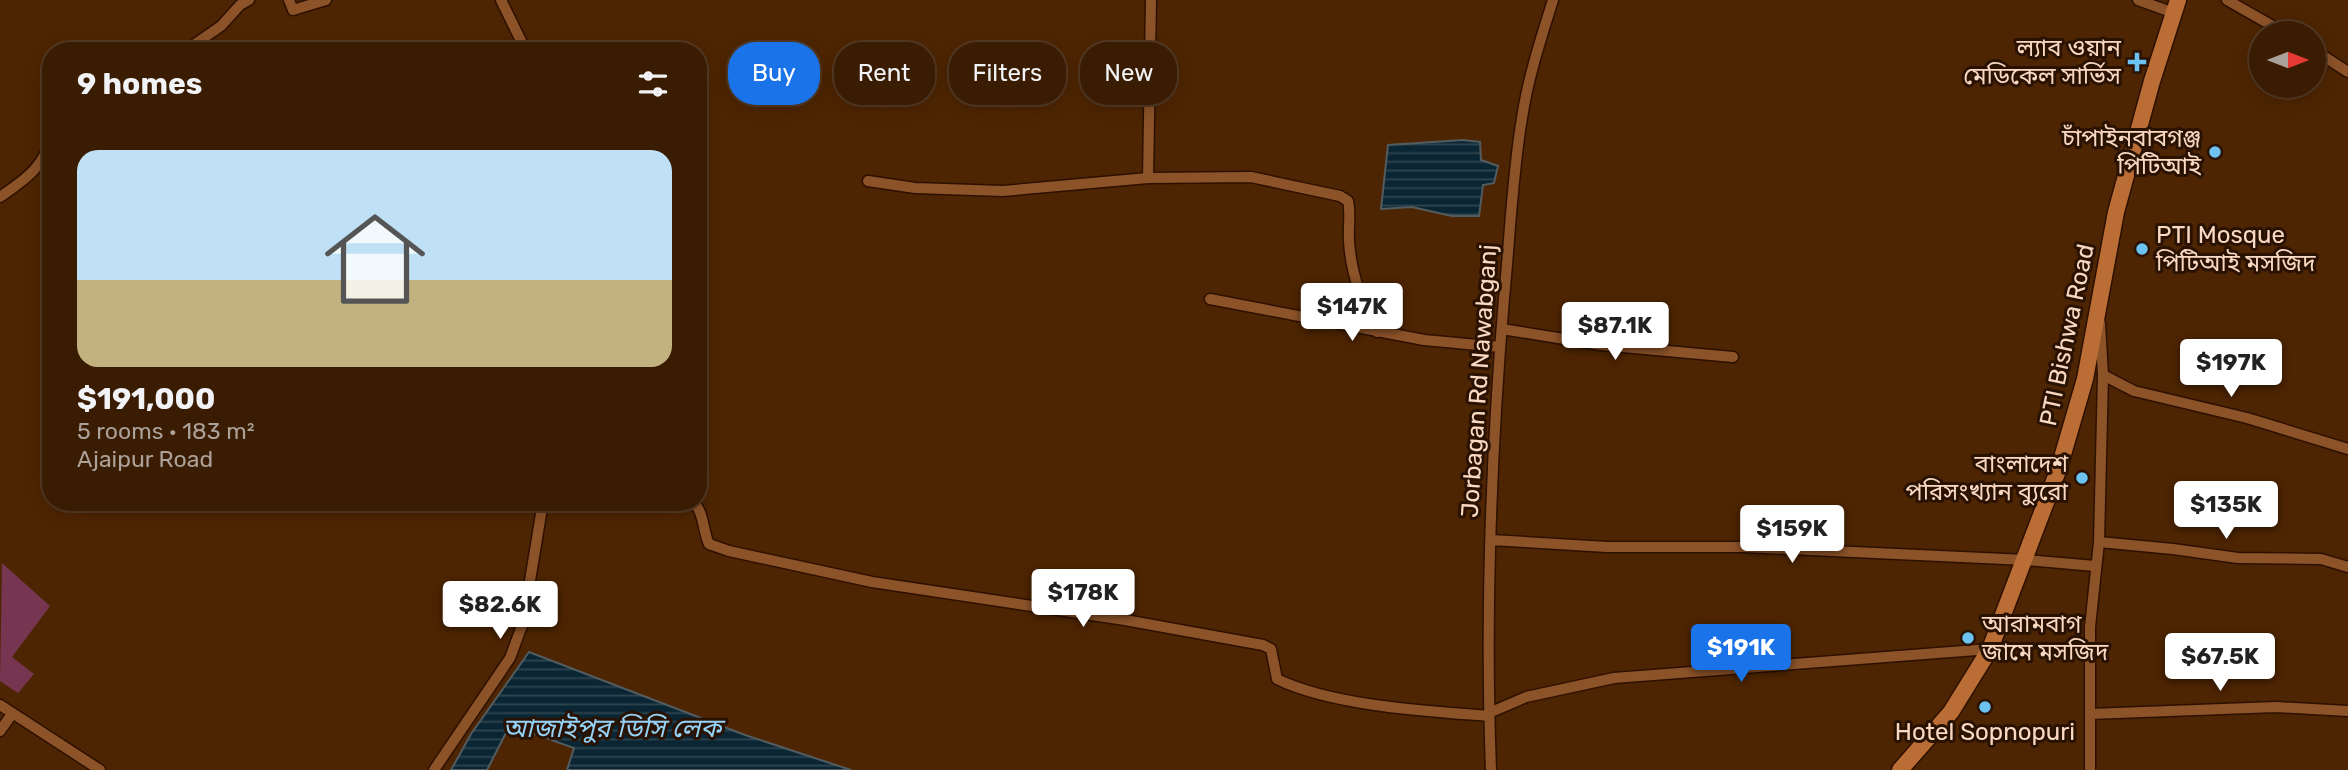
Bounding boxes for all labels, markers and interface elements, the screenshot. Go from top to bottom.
north arrow [2249,21,2326,98]
map controls [2249,21,2326,98]
place label: ল্যাব ওয়ান মেডিকেল সার্ভিস [1963,34,2122,90]
chip: Buy [728,42,820,105]
chip: Rent [834,42,935,105]
chip: Filters [949,42,1066,105]
chip: New [1080,42,1177,105]
marker: ল্যাব ওয়ান মেডিকেল সার্ভিস [2127,52,2147,72]
icon: filters [634,65,672,103]
text: 9 homes [77,66,202,102]
place label: চাঁপাইনবাবগঞ্জ পিটিআই [2061,124,2202,180]
marker: চাঁপাইনবাবগঞ্জ পিটিআই [2207,144,2223,160]
icon: home [312,196,438,322]
place label: PTI Mosque পিটিআই মসজিদ [2155,221,2316,277]
marker: PTI Mosque পিটিআই মসজিদ [2134,241,2150,257]
street label: PTI Bishwa Road [2034,242,2100,428]
street label: Jorbagan Rd Nawabganj [1455,243,1503,519]
pin: $147K [1303,284,1401,343]
text: $147K [1317,292,1387,320]
pin: $87.1K [1558,302,1672,362]
text: $87.1K [1578,311,1652,339]
pin: $197K [2182,340,2280,399]
text: $197K [2196,348,2266,376]
text: $191,000 [77,381,215,417]
text: 5 rooms · 183 m² [77,417,254,445]
text: Ajaipur Road [77,445,213,473]
place label: বাংলাদেশ পরিসংখ্যান ব্যুরো [1905,450,2069,506]
marker: বাংলাদেশ পরিসংখ্যান ব্যুরো [2074,470,2090,486]
pin: $135K [2177,482,2275,541]
text: $135K [2190,490,2262,518]
pin: $159K [1743,505,1841,565]
text: $159K [1756,514,1828,542]
pin: $178K [1034,570,1132,629]
text: $178K [1048,578,1118,606]
pin: $82.6K [443,582,557,641]
text: $82.6K [459,590,541,618]
place label: আরামবাগ জামে মসজিদ [1981,610,2109,666]
pin: $191K [1692,624,1790,684]
marker: আরামবাগ জামে মসজিদ [1960,630,1976,646]
text: $191K [1707,633,1775,661]
pin: $67.5K [2163,634,2277,693]
text: $67.5K [2181,642,2259,670]
marker: Hotel Sopnopuri [1977,699,1993,715]
water label: আজাইপুর ডিসি লেক [503,713,726,744]
place label: Hotel Sopnopuri [1895,718,2075,746]

